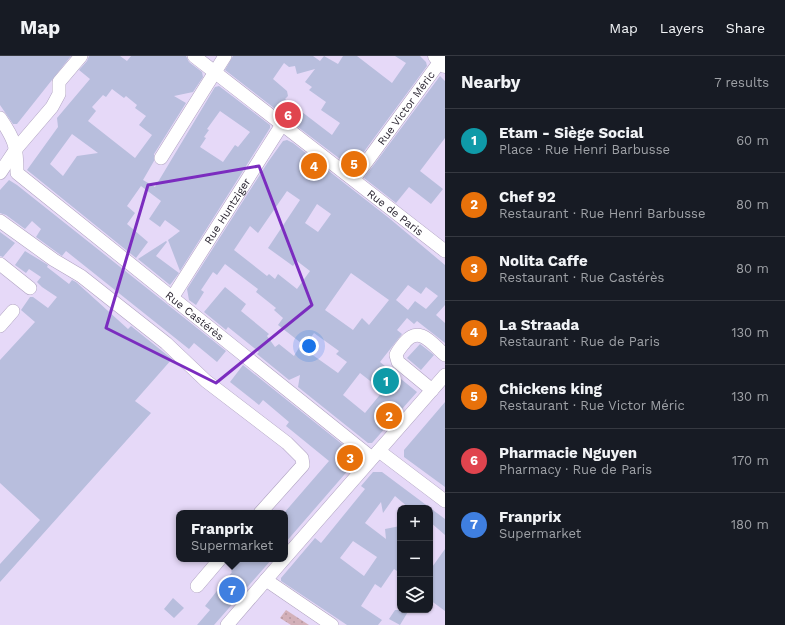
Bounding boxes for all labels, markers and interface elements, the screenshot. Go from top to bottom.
text: Map [20,16,60,39]
text: Map [609,20,638,36]
text: Layers [660,20,704,36]
text: Share [726,20,765,36]
street label: Rue Victor Méric [375,69,438,148]
text: Nearby [461,72,520,92]
text: 7 results [714,75,769,90]
pin: 6 [275,100,301,130]
text: Etam - Siège Social [499,124,644,142]
text: 1 [471,133,477,148]
text: 60 m [736,133,769,148]
text: Place · Rue Henri Barbusse [499,142,670,157]
pin: 5 [341,149,367,179]
pin: 4 [301,151,327,181]
street label: Rue Huntziger [202,175,254,247]
street label: Rue de Paris [364,187,426,239]
text: Chef 92 [499,188,556,206]
text: 2 [470,197,478,212]
text: 80 m [736,197,769,212]
text: Restaurant · Rue Henri Barbusse [499,206,705,221]
text: Nolita Caffe [499,252,588,270]
text: 3 [470,261,478,276]
text: 80 m [736,261,769,276]
text: Restaurant · Rue Castérès [499,270,664,285]
street label: Rue Castérès [163,289,227,344]
text: La Straada [499,316,579,334]
text: 4 [470,325,478,340]
text: 130 m [731,325,769,340]
text: Restaurant · Rue de Paris [499,334,660,349]
your location [299,336,319,356]
pin: 1 [373,366,399,396]
text: Chickens king [499,380,602,398]
text: 5 [470,389,478,404]
text: 130 m [731,389,769,404]
text: Restaurant · Rue Victor Méric [499,398,685,413]
pin: 2 [376,401,402,431]
pin: 3 [337,443,363,473]
text: Pharmacie Nguyen [499,444,637,462]
text: 6 [470,453,478,468]
text: 170 m [732,453,769,468]
text: Pharmacy · Rue de Paris [499,462,652,477]
map controls [397,505,433,613]
button: + [397,505,433,541]
text: Franprix [499,508,561,526]
popup [176,510,288,562]
text: 7 [470,517,478,532]
text: 180 m [731,517,769,532]
text: Franprix [191,520,253,538]
text: Supermarket [499,526,581,541]
text: Supermarket [191,538,273,553]
button: − [397,541,433,577]
pin: 7 [219,575,245,605]
button: layers [397,577,433,613]

